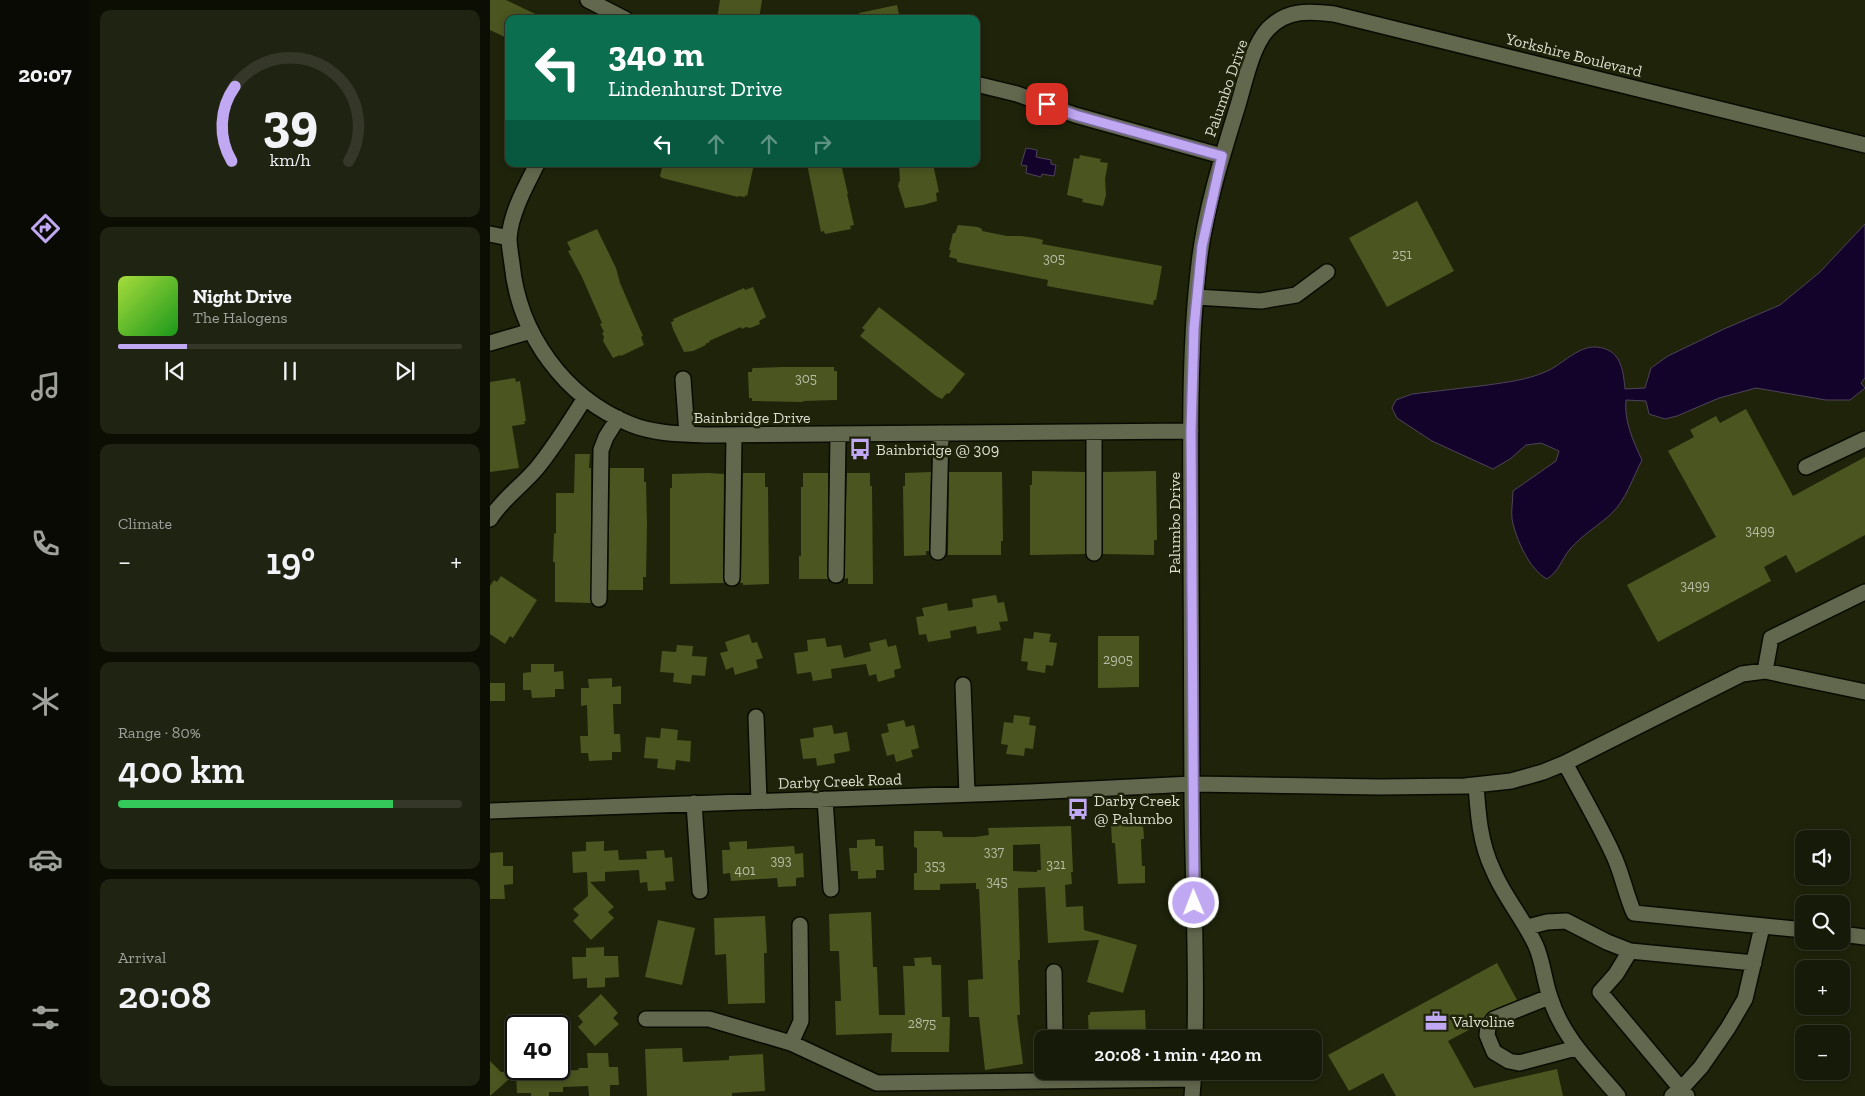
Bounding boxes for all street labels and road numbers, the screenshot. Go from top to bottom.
street label: Yorkshire Boulevard [1503,29,1644,81]
street label: Palumbo Drive [1200,37,1252,139]
street label: Bainbridge Drive [693,408,811,427]
street label: Palumbo Drive [1165,472,1184,574]
street label: Darby Creek Road [778,769,902,793]

